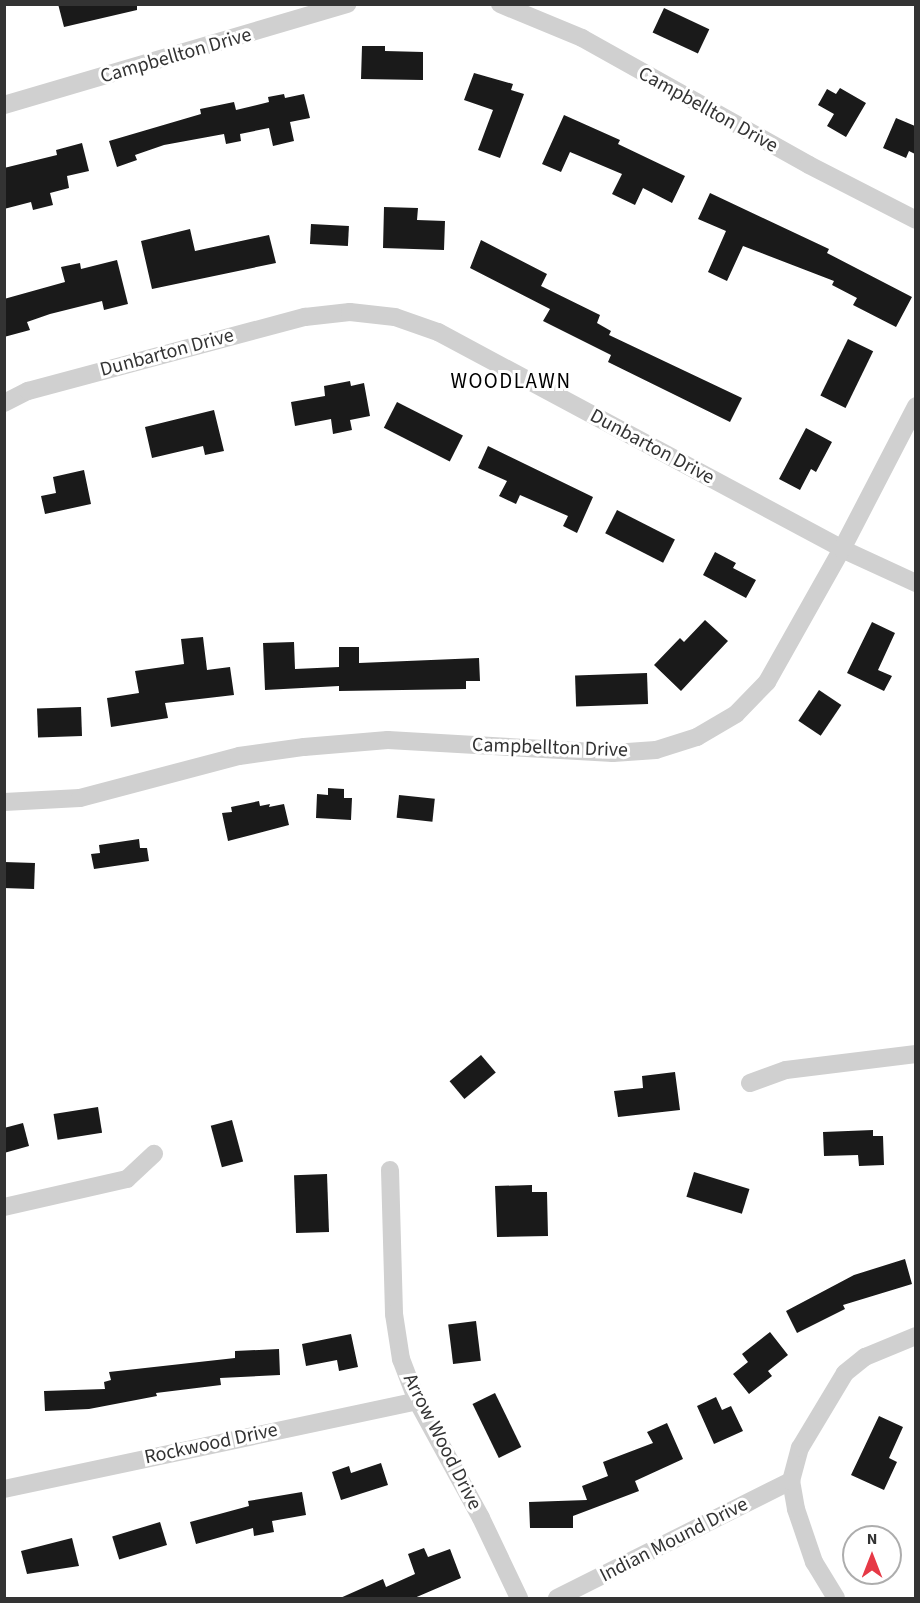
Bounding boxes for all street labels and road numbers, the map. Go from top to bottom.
street label: Campbellton Drive [98,23,254,89]
street label: Campbellton Drive [634,62,782,158]
street label: Dunbarton Drive [97,324,237,382]
street label: Dunbarton Drive [586,404,718,490]
street label: Campbellton Drive [472,733,628,763]
street label: Arrow Wood Drive [397,1370,487,1514]
street label: Rockwood Drive [142,1418,280,1470]
street label: Indian Mound Drive [596,1492,752,1588]

